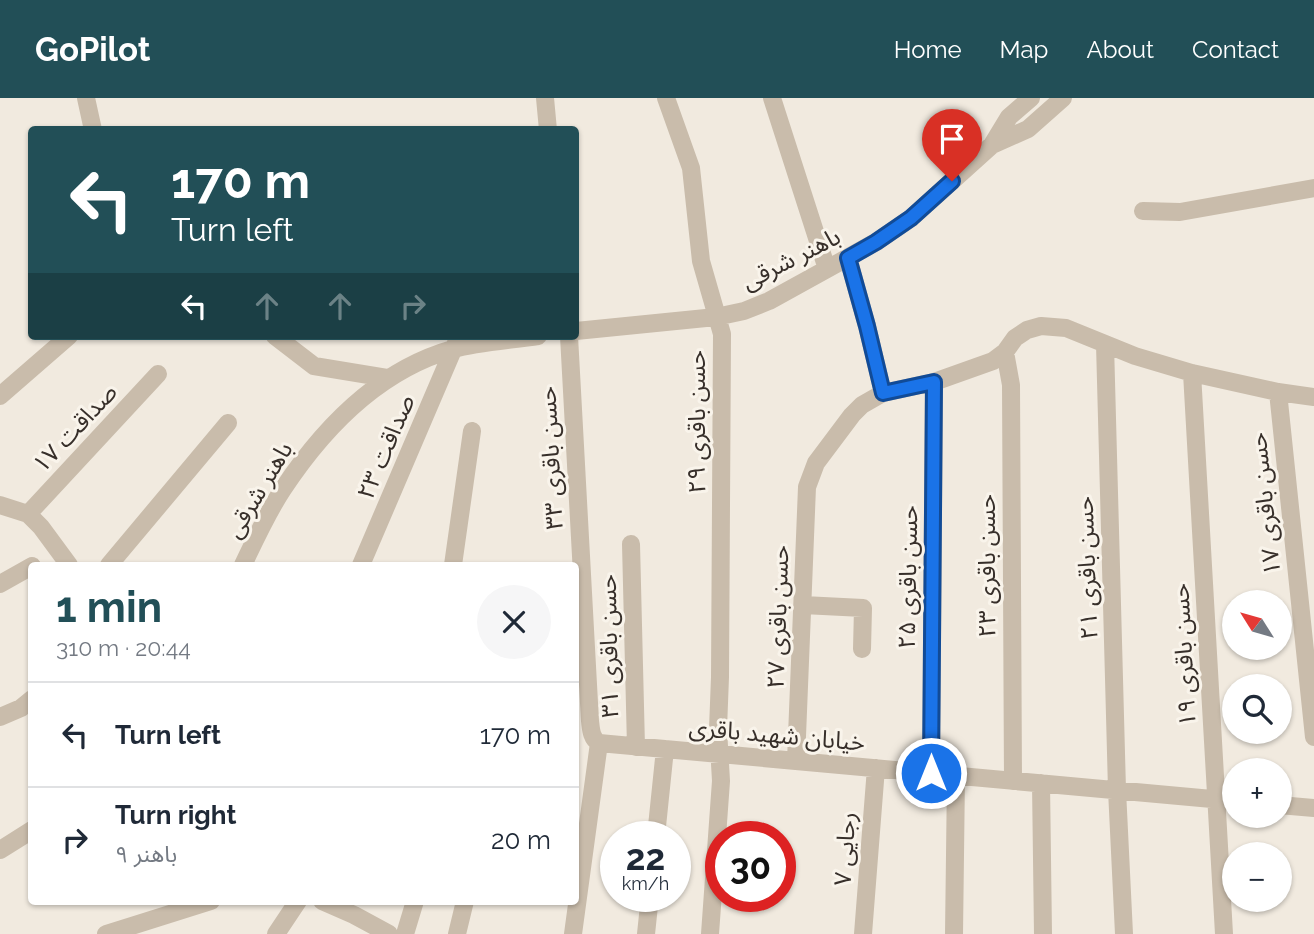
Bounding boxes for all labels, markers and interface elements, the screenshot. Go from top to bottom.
text: GoPilot [35,30,150,69]
text: Home [894,35,962,64]
text: Map [1000,35,1048,64]
text: About [1086,35,1154,64]
text: Contact [1192,35,1279,64]
pin [922,109,982,181]
icon: arrive [933,120,971,158]
text: 170 m [171,152,310,209]
icon: left [56,154,147,245]
text: Turn left [171,211,293,248]
street label: باهنر شرقی [736,221,845,296]
icon: left [175,287,213,325]
icon: ahead [248,287,286,325]
icon: ahead [321,287,359,325]
icon: right [394,287,432,325]
street label: حسن باقری ۲۹ [682,350,711,494]
street label: صداقت ۱۷ [26,377,123,478]
street label: حسن باقری ۳۳ [532,386,569,531]
street label: صداقت ۲۳ [351,390,421,503]
street label: حسن باقری ۱۷ [1243,431,1286,577]
street label: باهنر شرقی [219,436,299,543]
street label: حسن باقری ۲۳ [972,494,1001,638]
street label: حسن باقری ۲۱ [1070,496,1103,640]
street label: حسن باقری ۲۵ [892,505,923,649]
street label: حسن باقری ۲۷ [761,545,794,689]
street label: حسن باقری ۳۱ [593,574,624,718]
text: 1 min [56,583,162,632]
street label: حسن باقری ۱۹ [1165,583,1202,728]
button: close [477,585,551,659]
north arrow [1222,590,1292,660]
map controls [1222,590,1292,912]
text: 310 m · 20:44 [56,634,191,661]
button: search [1222,674,1292,744]
street label: خیابان شهید باقری [688,712,866,757]
icon: left [56,716,94,754]
text: Turn left [115,720,221,750]
text: 170 m [480,720,551,750]
position arrow [894,736,968,810]
button: + [1222,758,1292,828]
text: Turn right [115,800,236,830]
street label: رجایی ۷ [827,811,862,887]
icon: right [56,821,94,859]
speed limit sign: 30 [705,821,796,912]
text: 20 m [491,825,551,855]
text: 22 [626,837,665,878]
text: باهنر ۹ [115,840,177,867]
button: − [1222,842,1292,912]
text: km/h [622,873,669,894]

